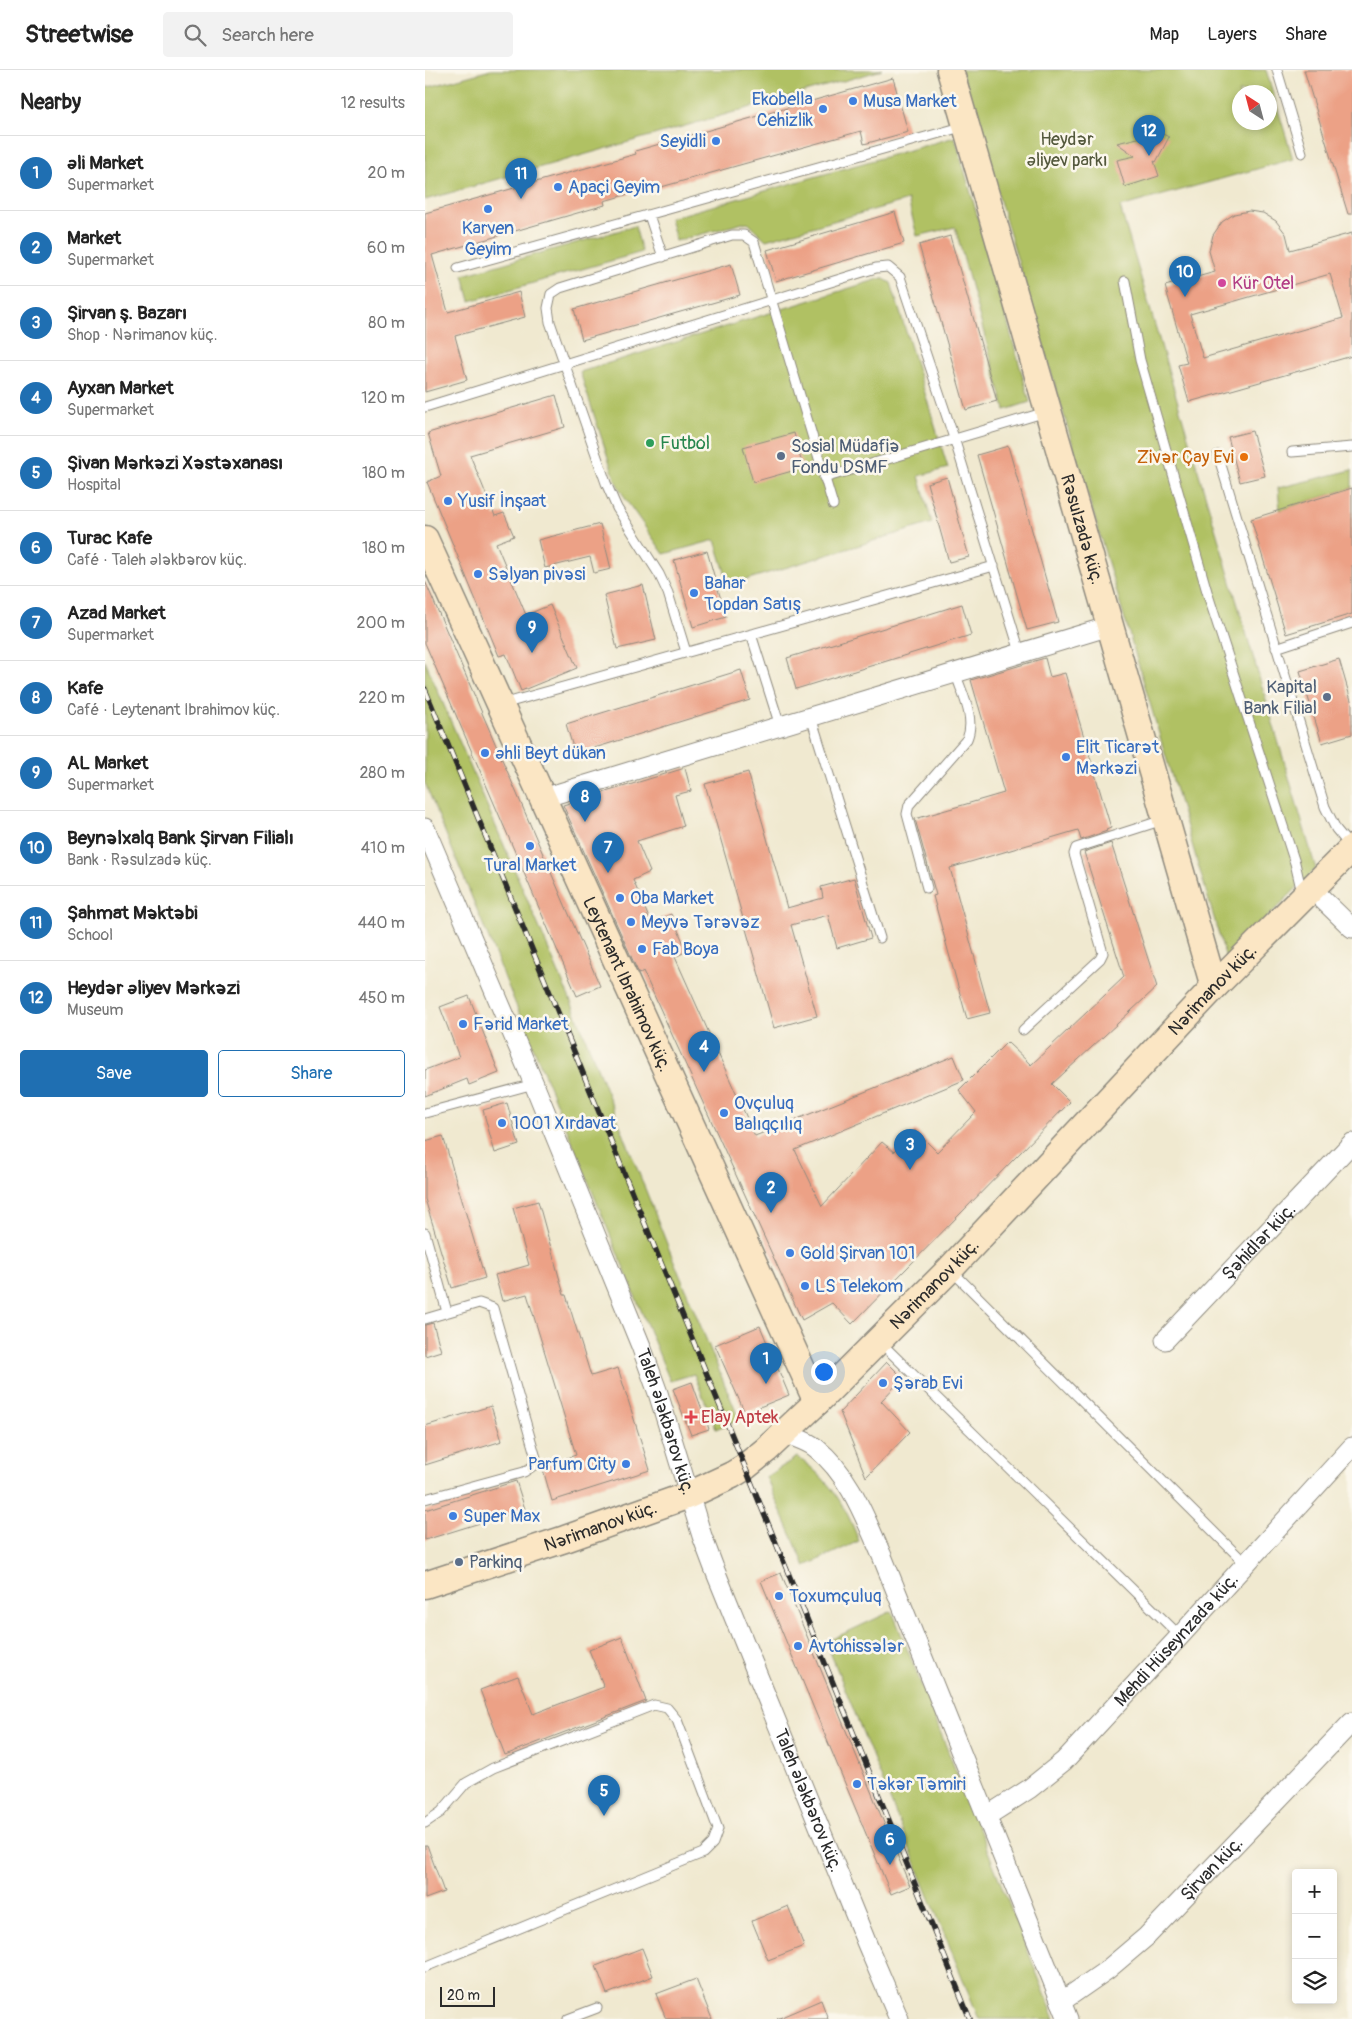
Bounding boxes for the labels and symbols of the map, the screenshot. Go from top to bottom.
north arrow [1232,85,1277,130]
place label: Ekobella Cehizlik [752,88,813,132]
place label: Musa Market [863,90,957,113]
marker: Musa Market [847,95,859,107]
marker: Ekobella Cehizlik [817,103,829,115]
pin: 12 [1133,115,1165,156]
park label: Heydər Əliyev parkı [1026,128,1108,172]
place label: Seyidli [659,130,706,153]
marker: Seyidli [710,135,722,147]
pin: 11 [505,158,537,199]
place label: Apaçi Geyim [568,176,660,199]
marker: Apaçi Geyim [552,181,564,193]
marker: Karven Geyim [482,203,494,215]
place label: Karven Geyim [462,217,514,261]
pin: 10 [1169,256,1201,297]
place label: Kür Otel [1232,272,1294,295]
marker: Kür Otel [1216,277,1228,289]
place label: Futbol [660,432,710,455]
place label: Sosial Müdafiə Fondu DSMF [791,435,900,479]
marker: Futbol [644,437,656,449]
place label: Zivər Çay Evi [1137,446,1234,469]
marker: Sosial Müdafiə Fondu DSMF [775,450,787,462]
marker: Zivər Çay Evi [1238,451,1250,463]
street label: Rəsulzadə küç. [1055,472,1109,587]
place label: Yusif İnşaat [457,490,547,513]
marker: Yusif İnşaat [442,495,454,507]
place label: Səlyan pivəsi [488,563,586,586]
marker: Səlyan pivəsi [472,568,484,580]
place label: Bahar Topdan Satış [704,572,801,616]
marker: Bahar Topdan Satış [688,587,700,599]
pin: 9 [516,612,548,653]
place label: Kapital Bank Filial [1243,676,1317,720]
marker: Kapital Bank Filial [1321,691,1333,703]
place label: Elit Ticarət Mərkəzi [1076,736,1160,780]
place label: Əhli Beyt dükan [495,742,606,765]
marker: Əhli Beyt dükan [479,747,491,759]
marker: Elit Ticarət Mərkəzi [1060,751,1072,763]
pin: 8 [569,781,601,822]
pin: 7 [592,832,624,873]
marker: Tural Market [524,840,536,852]
place label: Tural Market [484,854,577,877]
place label: Oba Market [630,887,715,910]
marker: Oba Market [614,892,626,904]
street label: Leytenant Ibrahimov küç. [578,893,677,1075]
place label: Meyvə Tərəvəz [641,911,760,934]
marker: Meyvə Tərəvəz [625,916,637,928]
place label: Fab Boya [652,938,719,961]
street label: Nərimanov küç. [1163,939,1262,1040]
marker: Fab Boya [636,943,648,955]
place label: Fərid Market [473,1013,569,1036]
marker: Fərid Market [457,1018,469,1030]
pin: 4 [688,1031,720,1072]
place label: Ovçuluq Balıqçılıq [734,1092,802,1136]
marker: Ovçuluq Balıqçılıq [718,1107,730,1119]
place label: 1001 Xırdavat [512,1112,617,1135]
marker: 1001 Xırdavat [496,1117,508,1129]
pin: 3 [894,1129,926,1170]
pin: 2 [755,1172,787,1213]
street label: Şəhidlər küç. [1217,1198,1301,1285]
street label: Nərimanov küç. [885,1234,984,1334]
place label: Gold Şirvan 101 [800,1242,915,1265]
marker: Gold Şirvan 101 [784,1247,796,1259]
place label: LS Telekom [815,1275,903,1298]
marker: LS Telekom [799,1280,811,1292]
pin: 1 [750,1343,782,1384]
street label: Taleh Ələkbərov küç. [631,1345,700,1498]
your location [811,1359,837,1385]
place label: Şərab Evi [893,1372,963,1395]
marker: Şərab Evi [877,1377,889,1389]
place label: Elay Aptek [701,1406,779,1429]
marker: Elay Aptek [685,1411,697,1423]
place label: Parfum City [528,1453,616,1476]
marker: Parfum City [620,1458,632,1470]
street label: Nərimanov küç. [541,1496,660,1557]
place label: Super Max [463,1505,541,1528]
marker: Super Max [447,1510,459,1522]
place label: Parkinq [469,1551,523,1574]
marker: Parkinq [453,1556,465,1568]
street label: Mehdi Hüseynzadə küç. [1109,1568,1243,1711]
place label: Toxumçuluq [789,1585,882,1608]
marker: Toxumçuluq [773,1590,785,1602]
place label: Avtohissələr [808,1635,904,1658]
marker: Avtohissələr [792,1640,804,1652]
street label: Taleh Ələkbərov küç. [769,1725,848,1875]
place label: Təkər Təmiri [867,1773,966,1796]
pin: 5 [588,1775,620,1816]
marker: Təkər Təmiri [851,1778,863,1790]
pin: 6 [874,1824,906,1865]
street label: Şirvan küç. [1175,1831,1248,1906]
scale bar [440,1984,495,2007]

